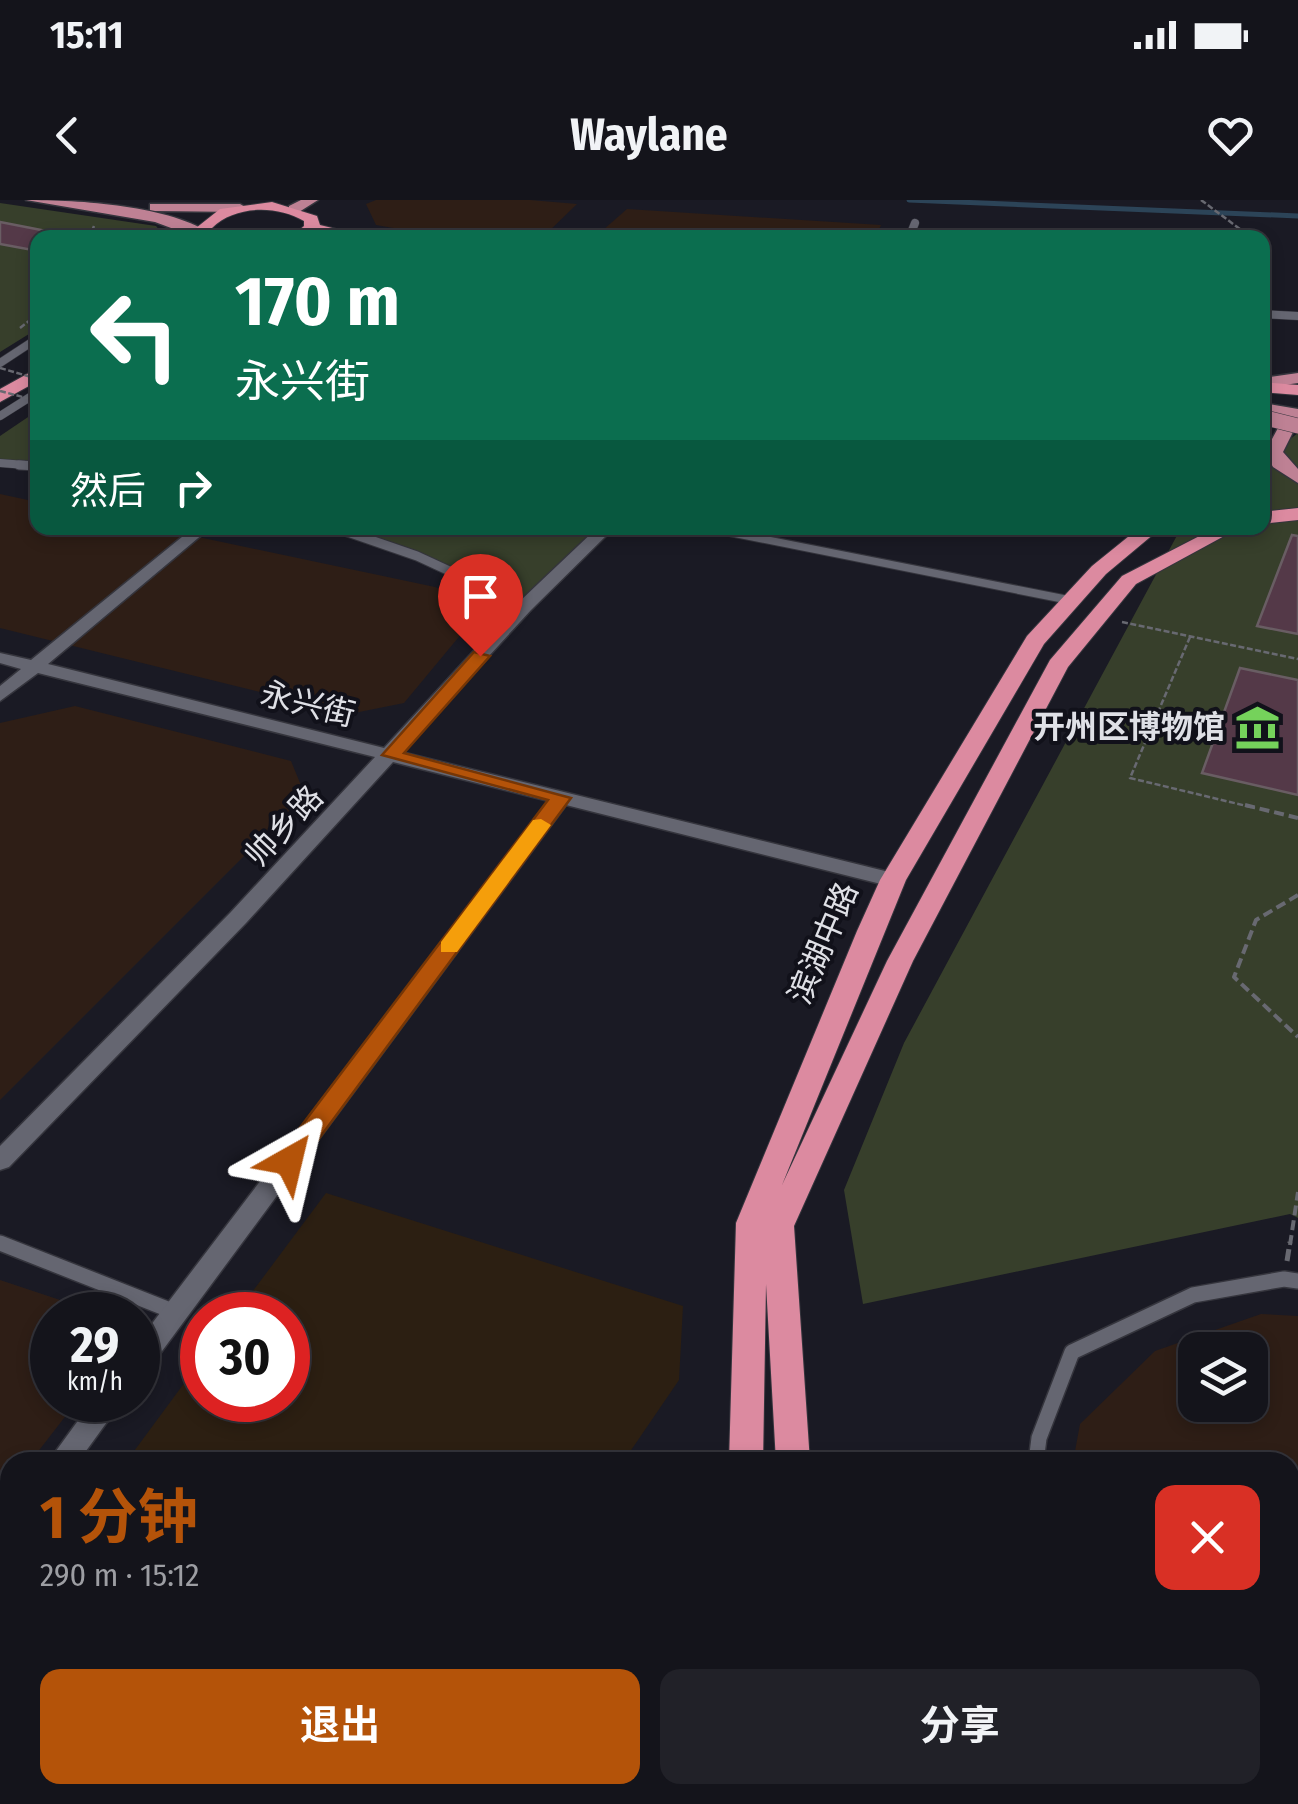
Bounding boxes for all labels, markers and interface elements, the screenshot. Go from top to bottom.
text: 15:11 [50,12,124,58]
icon: back [40,108,95,163]
text: Waylane [570,108,728,162]
icon: heart [1203,108,1258,163]
text: 170 m [235,260,400,344]
icon: left [70,270,200,400]
text: 永兴街 [235,355,370,409]
icon: right [166,460,221,515]
text: 然后 [70,468,146,514]
pin [438,554,523,657]
icon: arrive [453,569,508,624]
street label: 永兴街 [257,674,359,734]
museum icon: 开州区博物馆 [1234,703,1282,751]
place label: 开州区博物馆 [1033,708,1225,746]
street label: 帅乡路 [237,778,331,874]
street label: 滨湖中路 [781,877,865,1009]
position arrow [237,1109,341,1213]
speed limit sign: 30 [180,1292,310,1422]
text: 29 [71,1315,119,1375]
map controls [1178,1332,1268,1422]
button: layers [1178,1332,1268,1422]
text: km/h [67,1367,123,1397]
text: 1 分钟 [40,1482,198,1554]
button: close [1155,1485,1260,1590]
text: 290 m · 15:12 [40,1556,199,1594]
button: 退出 [40,1669,640,1784]
button: 分享 [660,1669,1260,1784]

